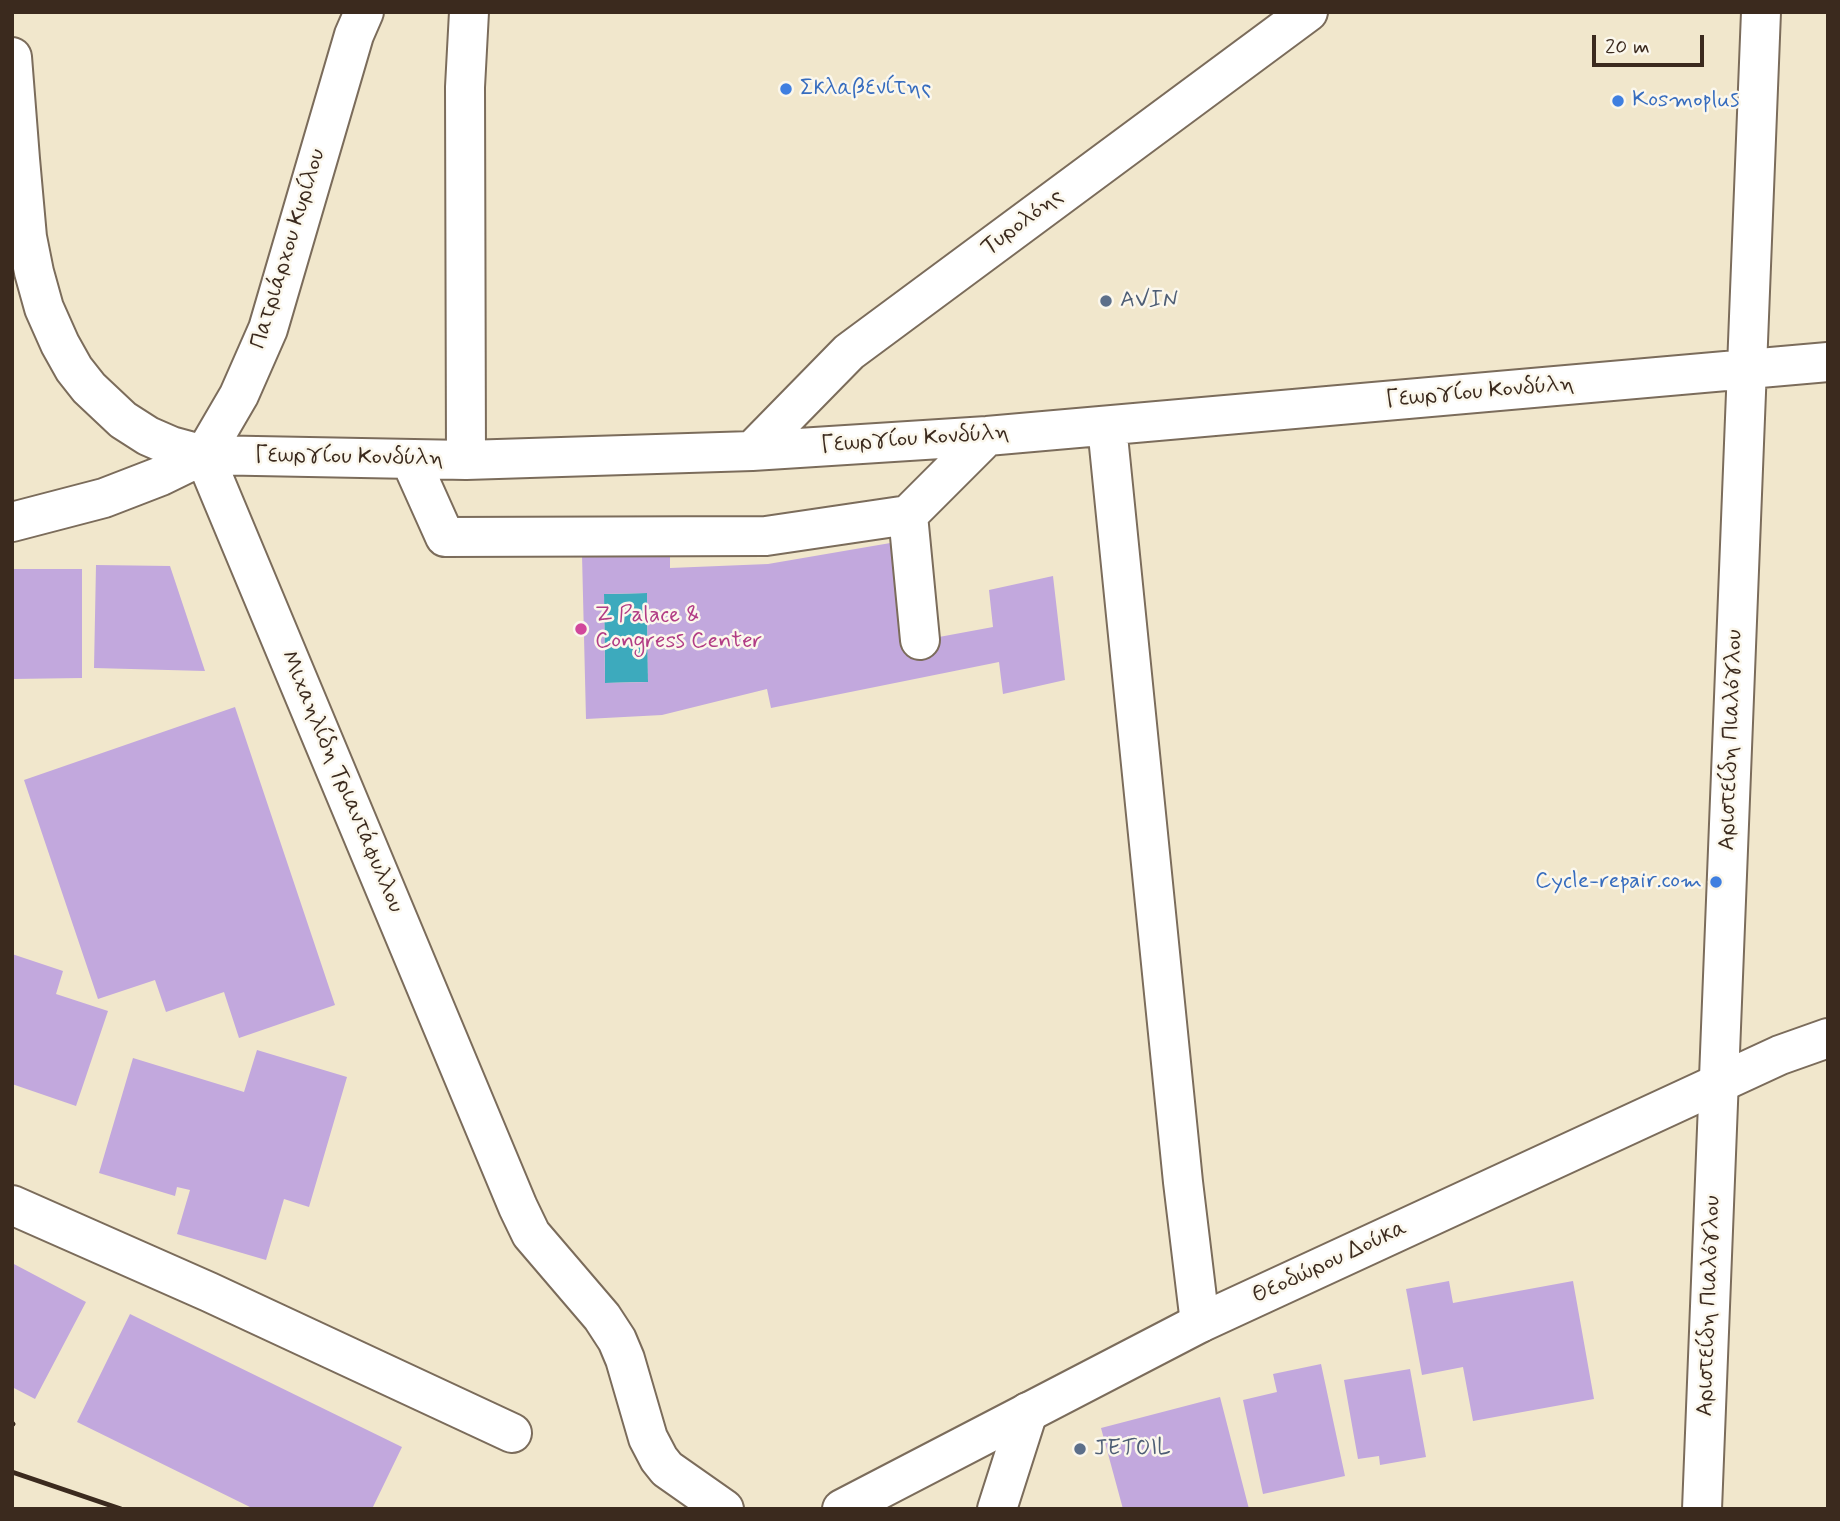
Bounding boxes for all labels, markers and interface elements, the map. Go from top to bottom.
scale bar [1595,21,1707,65]
text: 20 m [1605,33,1650,61]
place label: Σκλαβενίτης [800,75,931,103]
marker: Σκλαβενίτης [778,81,794,97]
place label: Kosmoplus [1632,87,1739,115]
marker: Kosmoplus [1610,93,1626,109]
street label: Πατριάρχου Κυρίλου [245,146,333,352]
street label: Τυρολόης [977,183,1069,263]
place label: AVIN [1120,287,1179,315]
marker: AVIN [1098,293,1114,309]
street label: Γεωργίου Κονδύλη [1385,371,1575,415]
street label: Γεωργίου Κονδύλη [820,420,1010,460]
street label: Γεωργίου Κονδύλη [254,443,444,473]
place label: Z Palace & Congress Center [595,602,762,656]
marker: Z Palace & Congress Center [573,621,589,637]
street label: Αριστείδη Πιαλόγλου [1714,629,1750,851]
street label: Μιχαηλίδη Τριαντάφυλλου [273,647,409,917]
place label: Cycle-repair.com [1535,868,1702,896]
marker: Cycle-repair.com [1708,874,1724,890]
street label: Αριστείδη Πιαλόγλου [1692,1195,1728,1417]
street label: Θεοδώρου Δούκα [1248,1215,1412,1311]
place label: JETOIL [1094,1435,1171,1463]
marker: JETOIL [1072,1441,1088,1457]

